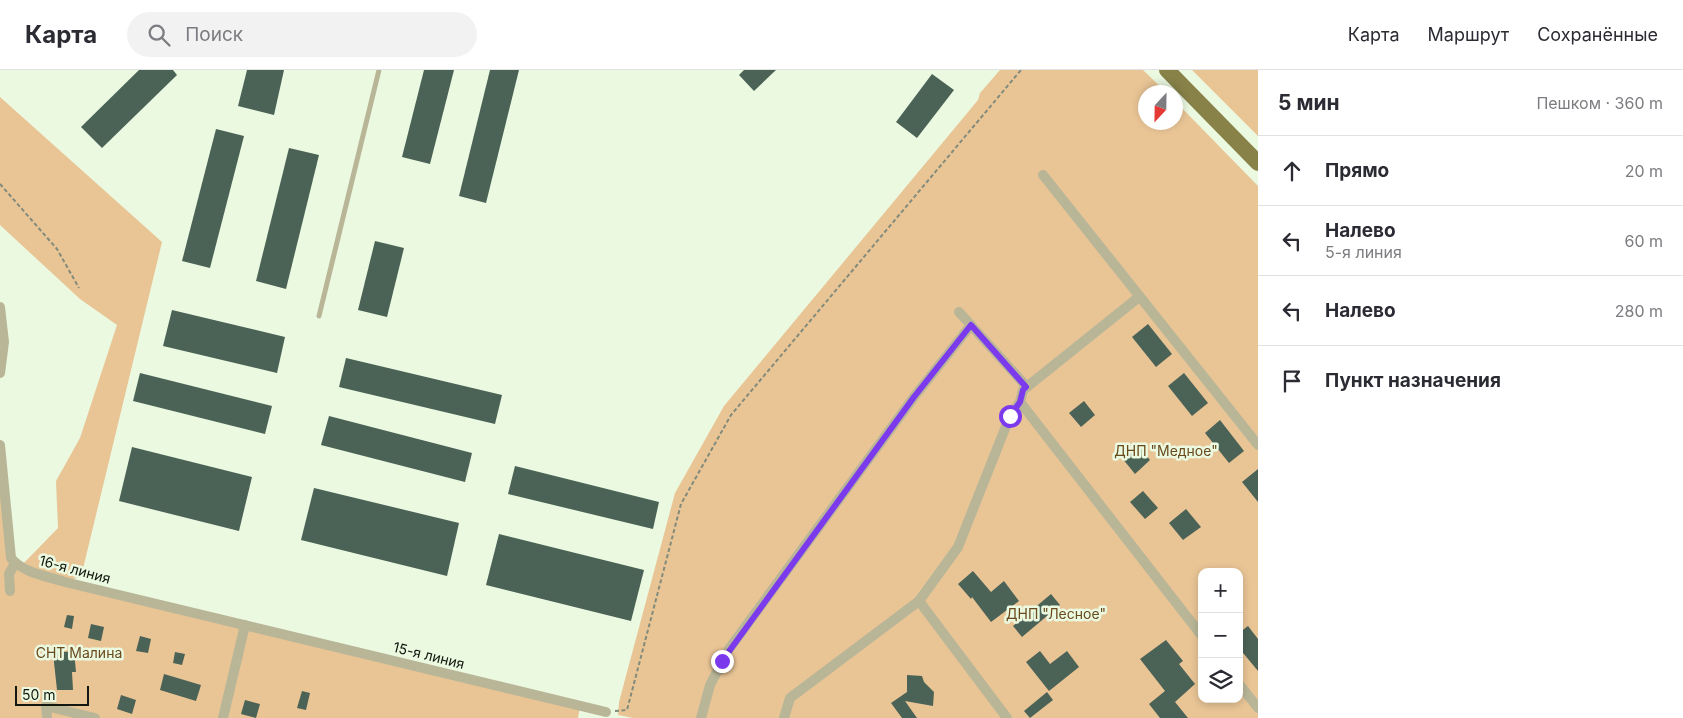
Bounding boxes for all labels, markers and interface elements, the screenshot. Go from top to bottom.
search box [127,12,477,57]
text: Карта [25,20,97,49]
icon: search [145,21,173,49]
text: Поиск [185,23,243,46]
text: Карта [1348,24,1400,45]
text: Маршрут [1428,24,1509,45]
text: Сохранённые [1537,24,1658,45]
north arrow [1138,85,1183,130]
text: 5 мин [1278,90,1340,115]
text: Пешком · 360 m [1536,93,1663,113]
icon: ahead [1278,157,1306,185]
text: Прямо [1325,159,1389,182]
text: 20 m [1625,161,1663,181]
text: Налево [1325,219,1396,242]
icon: left [1278,227,1306,255]
text: 60 m [1624,231,1663,251]
text: 5-я линия [1325,242,1402,262]
icon: left [1278,297,1306,325]
text: Налево [1325,299,1396,322]
text: 280 m [1615,301,1663,321]
icon: arrive [1278,367,1306,395]
text: Пункт назначения [1325,369,1501,392]
route start [999,405,1022,428]
park label: ДНП "Медное" [1114,442,1218,459]
street label: 16-я линия [37,551,113,587]
map controls [1198,568,1243,703]
button: + [1198,568,1243,613]
park label: ДНП "Лесное" [1006,605,1106,622]
button: − [1198,613,1243,658]
street label: 15-я линия [392,638,466,672]
park label: СНТ Малина [36,644,122,661]
route end [711,650,734,673]
button: layers [1198,658,1243,703]
scale bar [15,683,89,706]
text: 50 m [22,686,56,703]

